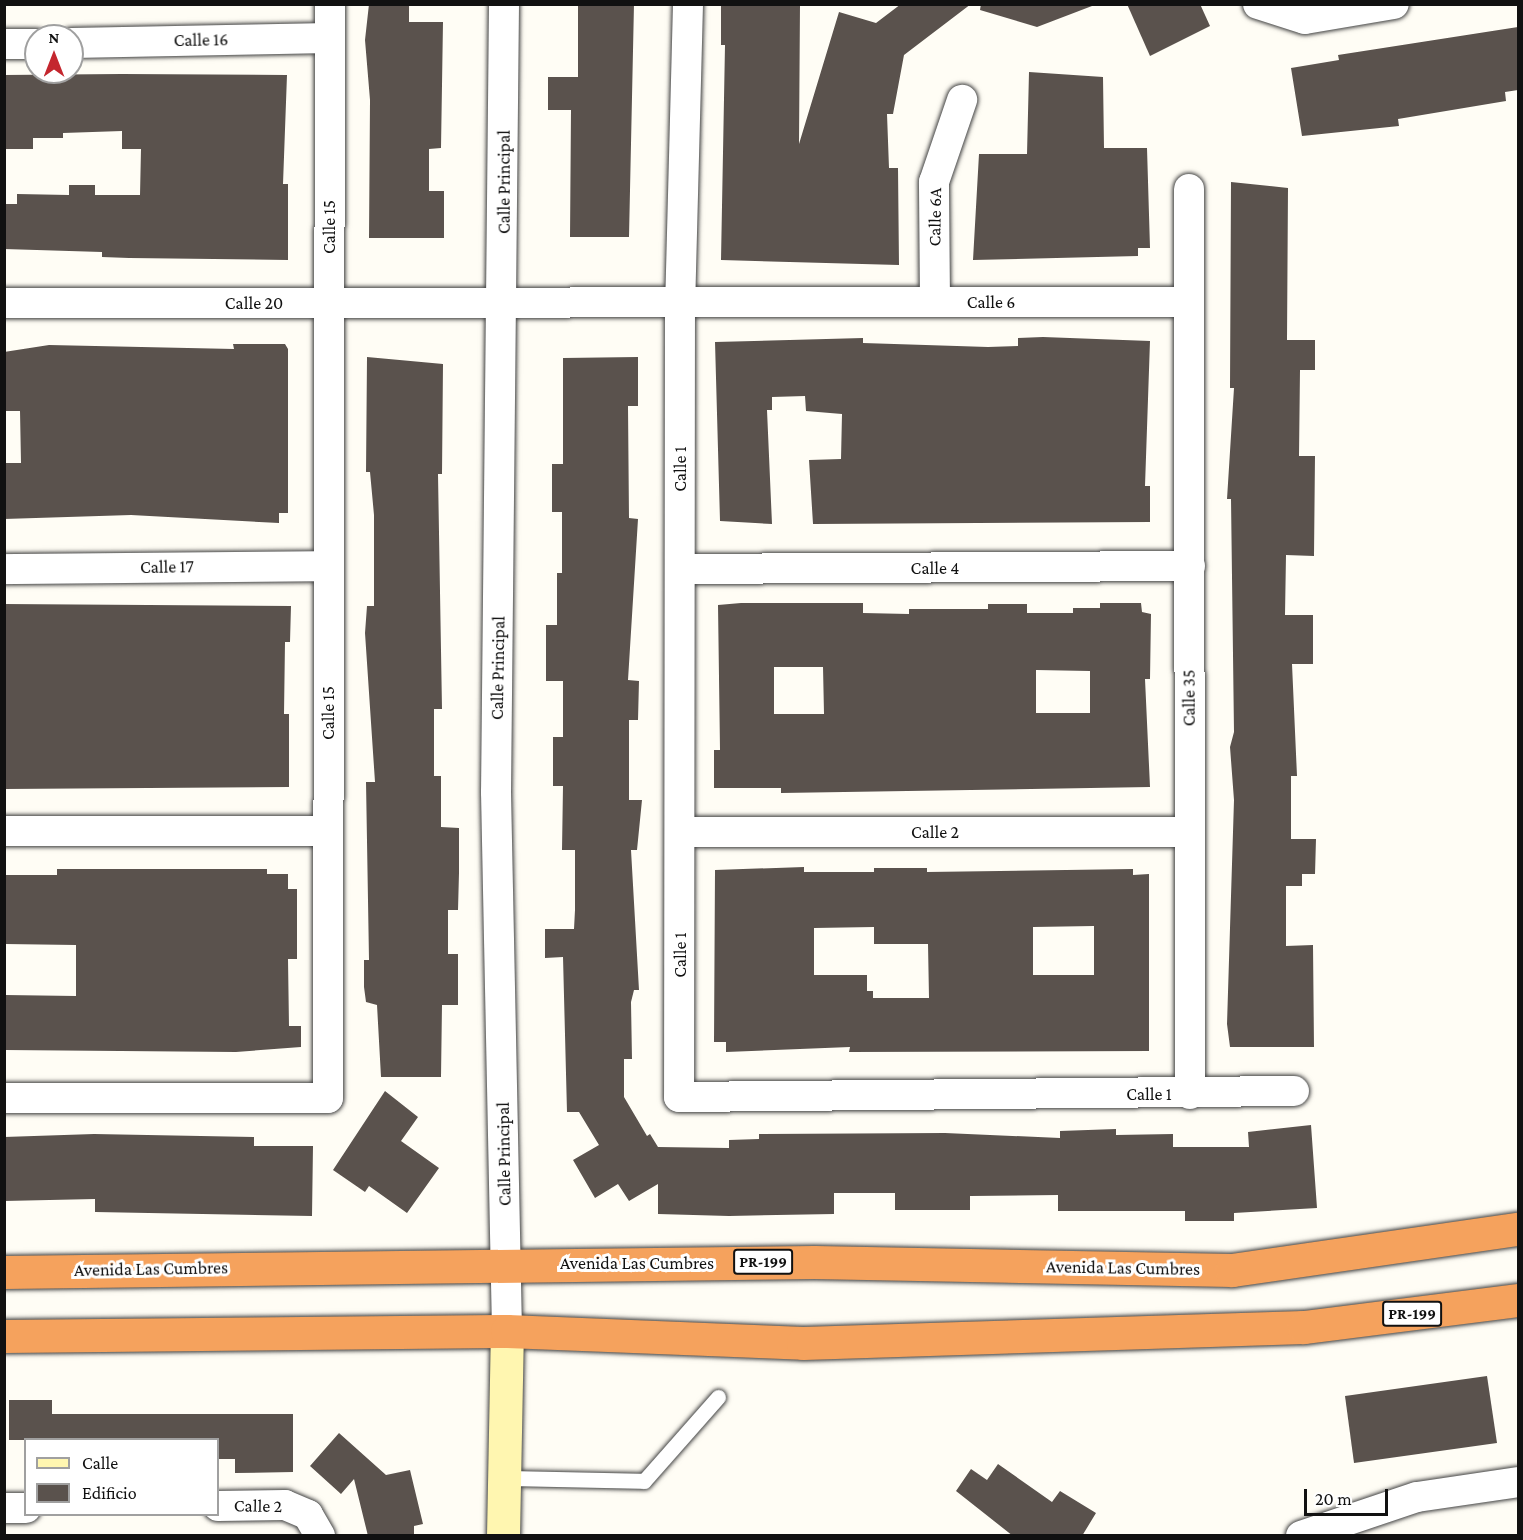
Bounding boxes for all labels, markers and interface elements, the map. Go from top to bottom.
north arrow [24,24,84,84]
text: N [49,29,59,46]
street label: Calle 16 [173,29,229,51]
street label: Calle Principal [493,130,515,234]
street label: Calle 6A [924,187,946,247]
street label: Calle 15 [318,200,340,254]
street label: Calle 6 [967,291,1015,313]
street label: Calle 20 [225,292,283,314]
street label: Calle 1 [669,446,691,492]
street label: Calle 17 [140,556,194,578]
street label: Calle 4 [911,557,959,579]
street label: Calle Principal [486,616,510,720]
street label: Calle 35 [1178,670,1200,726]
street label: Calle 15 [317,686,339,740]
street label: Calle 2 [911,821,959,843]
street label: Calle 1 [669,932,691,978]
street label: Calle 1 [1126,1083,1172,1105]
street label: Calle Principal [492,1102,516,1206]
road number: PR-199 [733,1249,793,1275]
street label: Avenida Las Cumbres [560,1252,714,1274]
street label: Avenida Las Cumbres [1046,1256,1200,1280]
street label: Avenida Las Cumbres [74,1257,228,1281]
road number: PR-199 [1382,1301,1442,1327]
legend [24,1438,219,1516]
text: Calle [82,1453,118,1473]
scale bar [1307,1477,1391,1515]
text: Edificio [82,1483,137,1503]
text: 20 m [1315,1489,1352,1509]
street label: Calle 2 [234,1495,282,1517]

